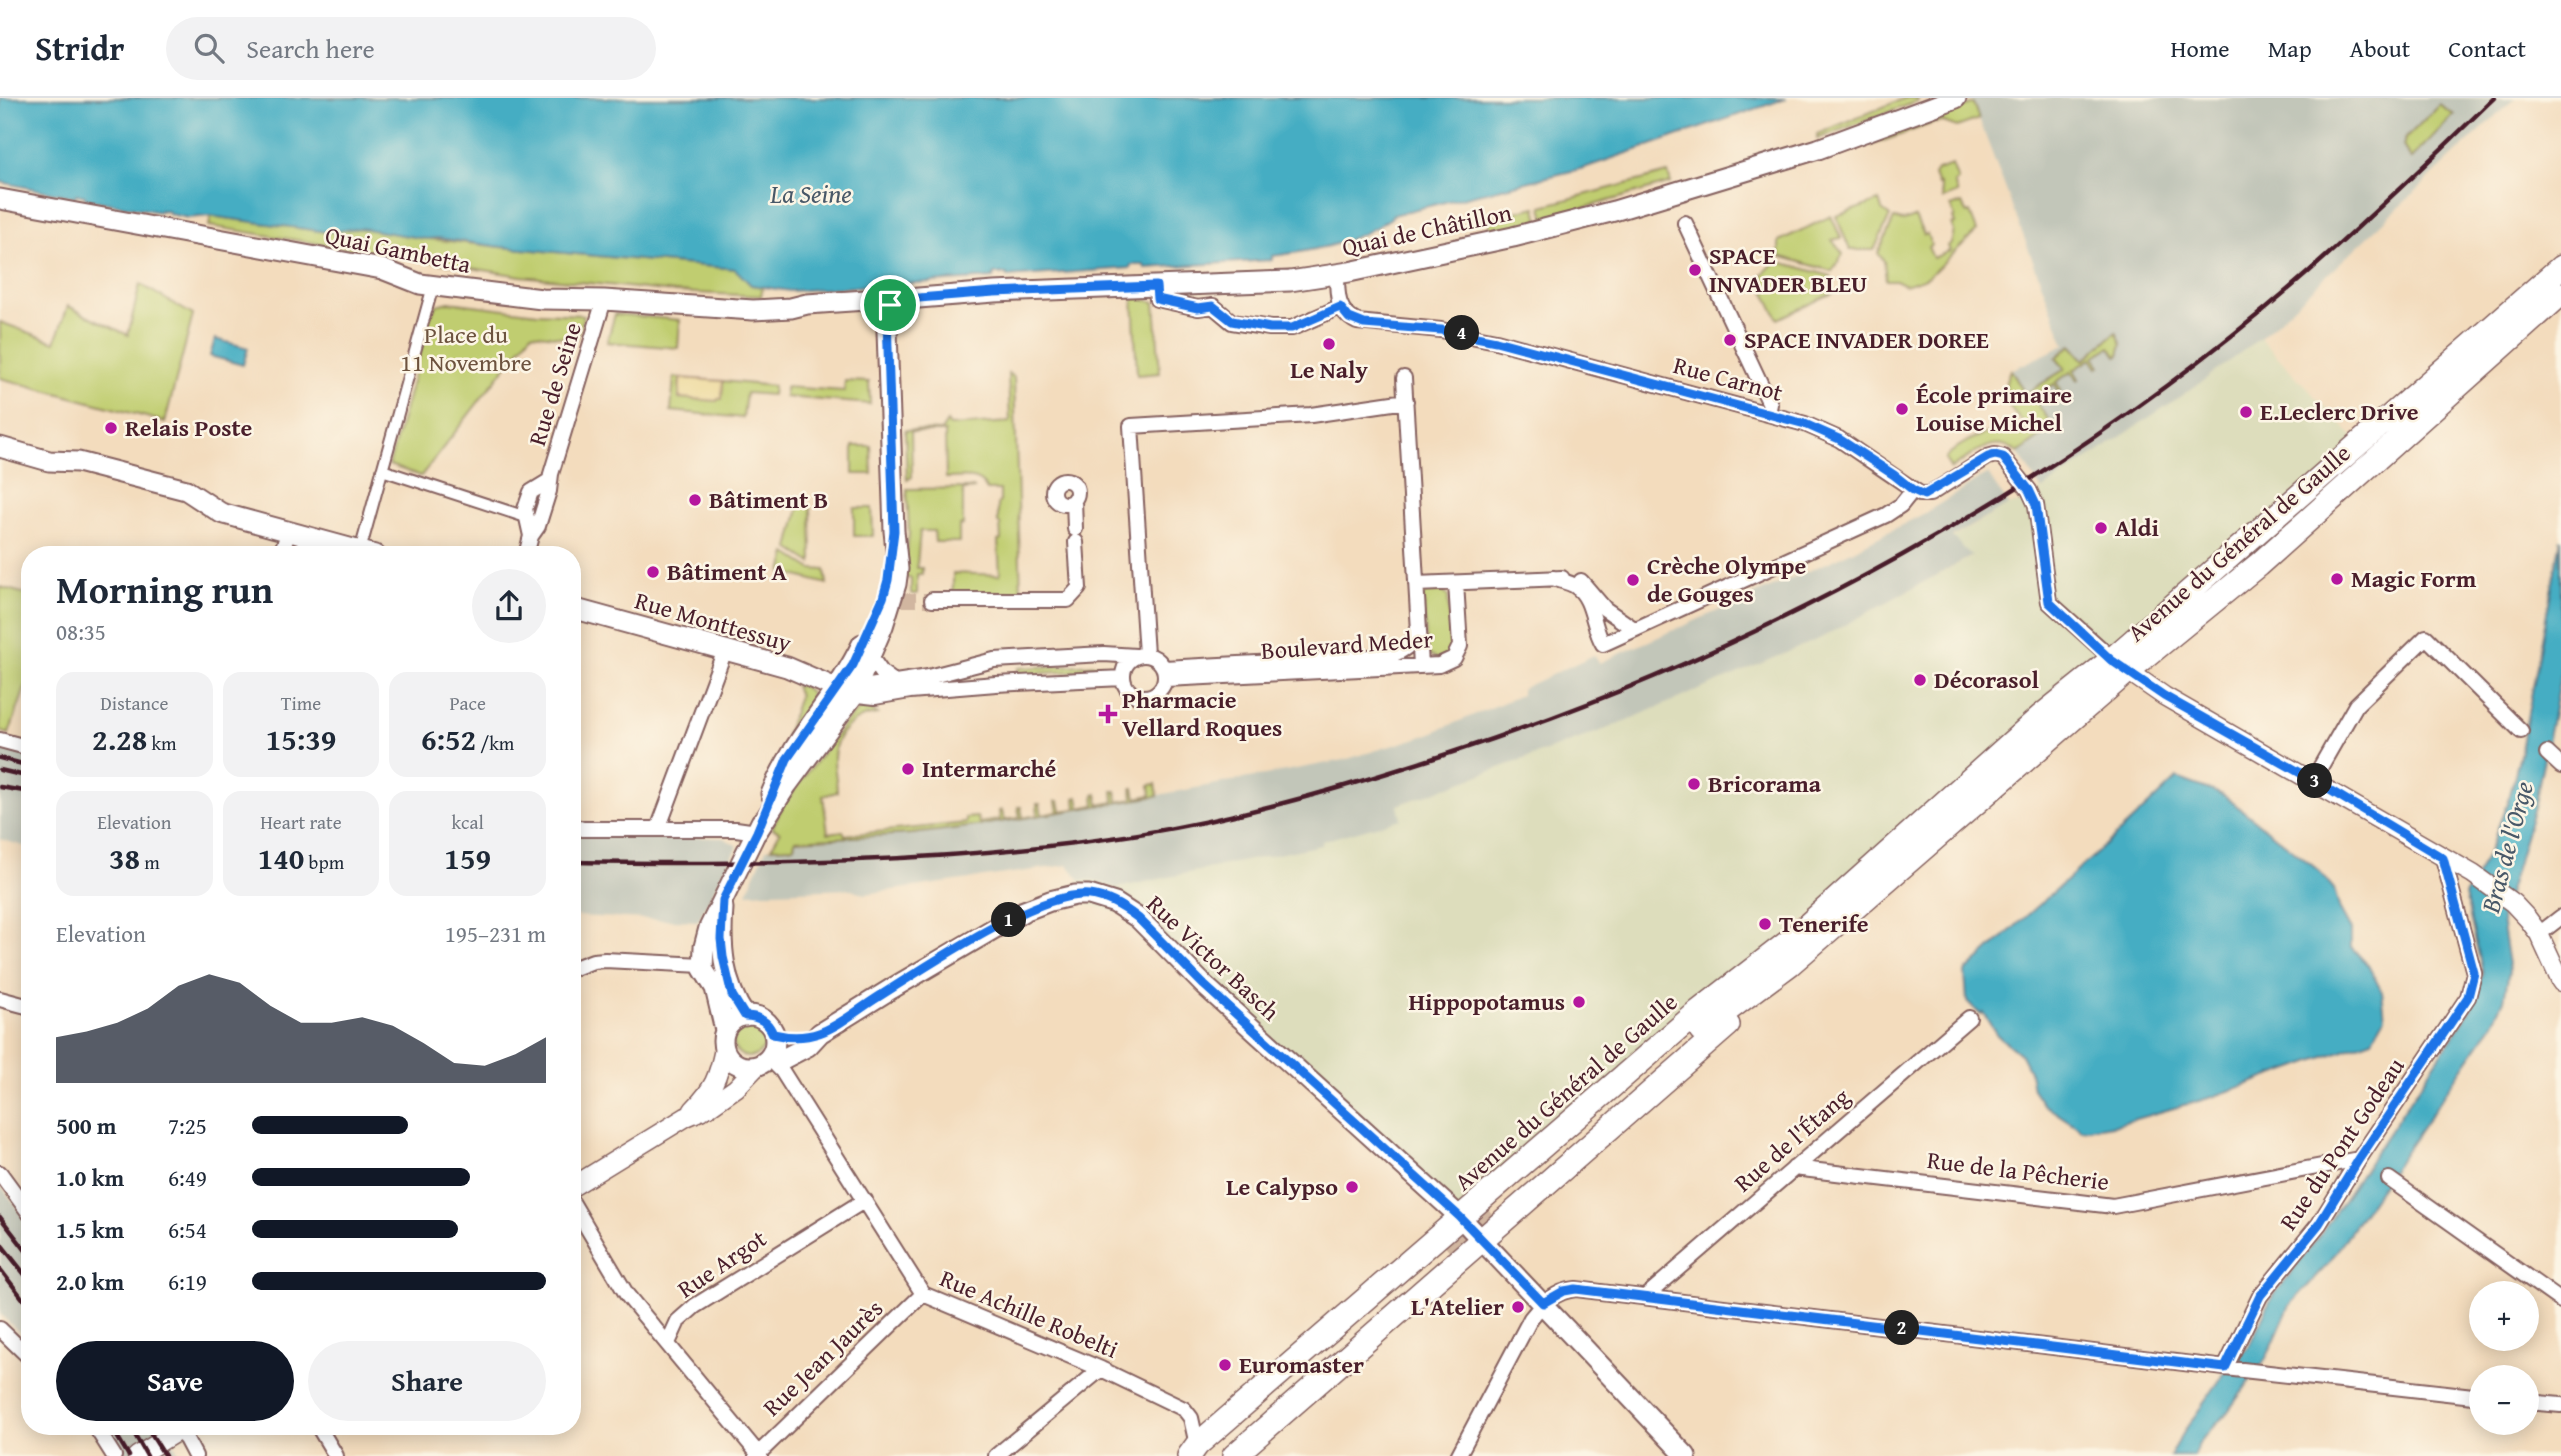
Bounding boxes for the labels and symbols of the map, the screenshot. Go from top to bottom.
water label: La Seine [769,174,852,213]
street label: Quai de Châtillon [1339,194,1515,265]
street label: Quai Gambetta [322,217,475,282]
place label: SPACE INVADER BLEU [1709,238,1867,301]
marker: SPACE INVADER BLEU [1687,262,1703,278]
pin [860,275,920,335]
pin: 4 [1444,316,1480,350]
park label: Place du 11 Novembre [400,317,532,380]
street label: Rue de Seine [519,318,590,450]
place label: SPACE INVADER DOREE [1744,322,1989,357]
marker: SPACE INVADER DOREE [1722,332,1738,348]
marker: Le Naly [1321,336,1337,352]
street label: Rue Carnot [1670,347,1787,410]
place label: Le Naly [1290,352,1369,387]
place label: École primaire Louise Michel [1916,377,2072,440]
place label: E.Leclerc Drive [2260,394,2419,429]
marker: École primaire Louise Michel [1894,401,1910,417]
marker: E.Leclerc Drive [2238,404,2254,420]
place label: Relais Poste [125,410,253,445]
marker: Relais Poste [103,420,119,436]
street label: Avenue du Général de Gaulle [2119,436,2358,650]
place label: Bâtiment B [709,482,828,517]
marker: Bâtiment B [687,492,703,508]
place label: Aldi [2115,510,2159,545]
marker: Aldi [2093,520,2109,536]
place label: Crèche Olympe de Gouges [1647,548,1806,611]
place label: Bâtiment A [667,554,788,589]
place label: Magic Form [2351,561,2477,596]
marker: Bâtiment A [645,564,661,580]
marker: Magic Form [2329,571,2345,587]
marker: Crèche Olympe de Gouges [1625,572,1641,588]
street label: Rue Monttessuy [631,583,795,661]
street label: Boulevard Meder [1260,621,1434,668]
place label: Décorasol [1934,662,2039,697]
marker: Décorasol [1912,672,1928,688]
place label: Pharmacie Vellard Roques [1122,682,1282,745]
marker: Pharmacie Vellard Roques [1100,706,1116,722]
place label: Intermarché [922,751,1057,786]
marker: Intermarché [900,761,916,777]
pin: 3 [2298,764,2332,798]
place label: Bricorama [1708,766,1822,801]
marker: Bricorama [1686,776,1702,792]
water label: Bras de l'Orge [2470,777,2543,918]
street label: Rue Victor Basch [1139,887,1288,1029]
pin: 1 [992,902,1026,938]
place label: Tenerife [1779,906,1869,941]
marker: Tenerife [1757,916,1773,932]
place label: Hippopotamus [1408,984,1565,1019]
street label: Avenue du Général de Gaulle [1446,985,1685,1199]
marker: Hippopotamus [1571,994,1587,1010]
street label: Rue du Pont Godeau [2271,1050,2412,1237]
street label: Rue de l'Étang [1726,1079,1857,1200]
street label: Rue de la Pêcherie [1925,1142,2111,1199]
place label: Le Calypso [1226,1169,1338,1204]
marker: Le Calypso [1344,1179,1360,1195]
street label: Rue Argot [670,1221,774,1306]
street label: Rue Achille Robelti [935,1260,1124,1367]
place label: L'Atelier [1411,1289,1504,1324]
street label: Rue Jean Jaurès [755,1291,891,1424]
marker: L'Atelier [1510,1299,1526,1315]
pin: 2 [1884,1310,1920,1346]
place label: Euromaster [1239,1347,1364,1382]
marker: Euromaster [1217,1357,1233,1373]

